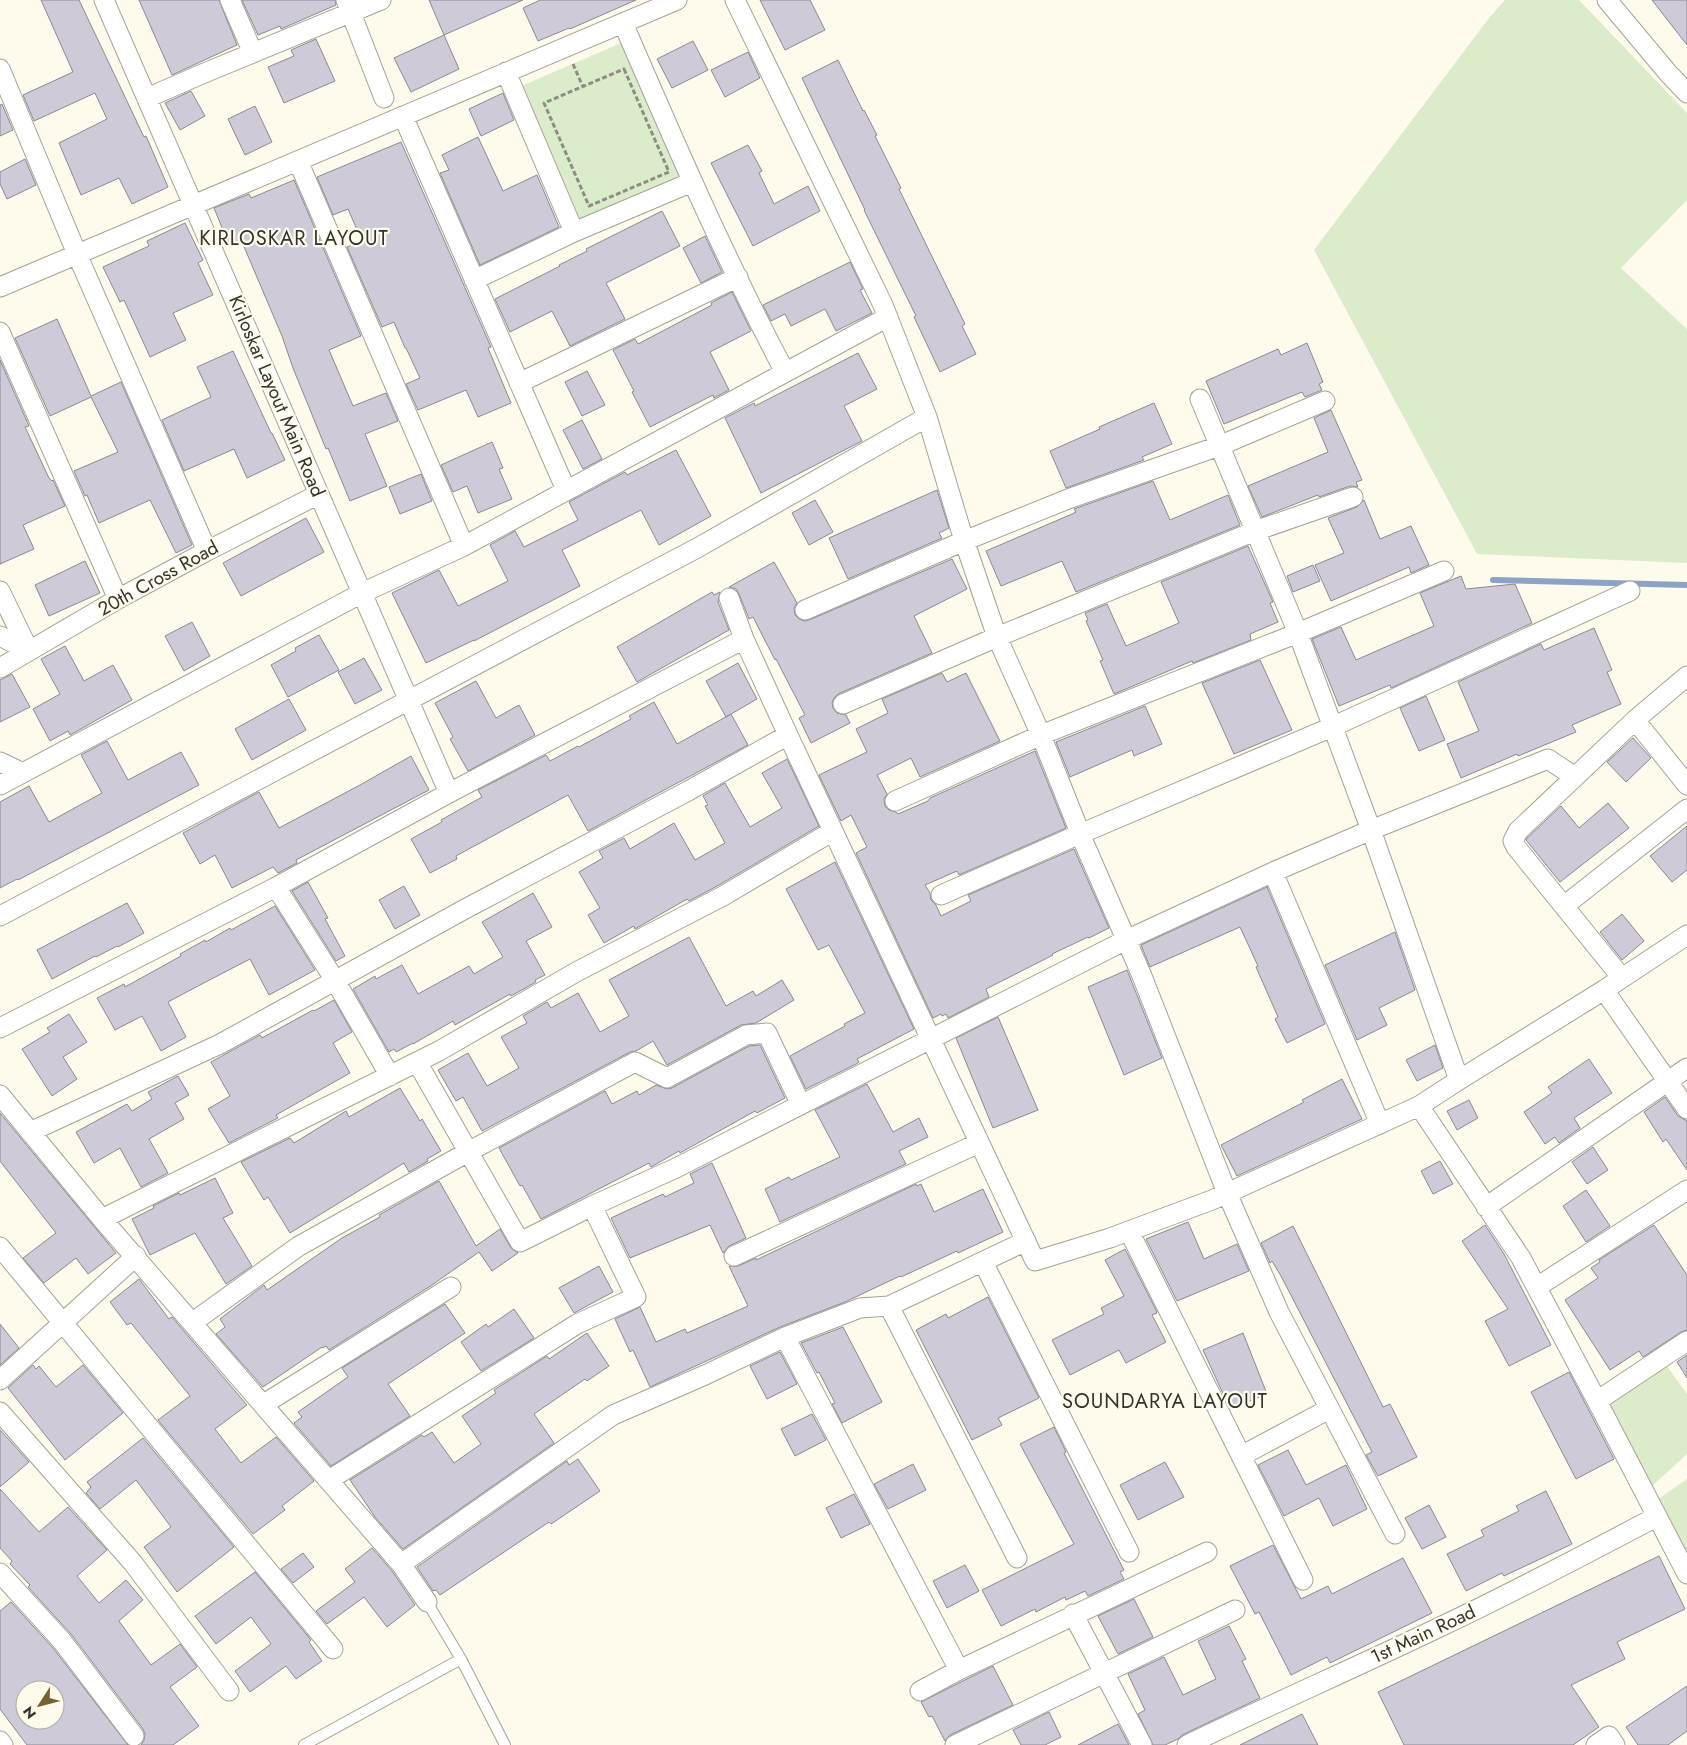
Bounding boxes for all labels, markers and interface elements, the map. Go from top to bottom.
district label: KIRLOSKAR LAYOUT [199,224,389,253]
street label: Kirloskar Layout Main Road [222,291,332,501]
street label: 20th Cross Road [93,534,223,622]
district label: SOUNDARYA LAYOUT [1062,1387,1268,1416]
street label: 1st Main Road [1366,1598,1480,1670]
north arrow [15,1680,65,1730]
text: N [18,1702,41,1723]

